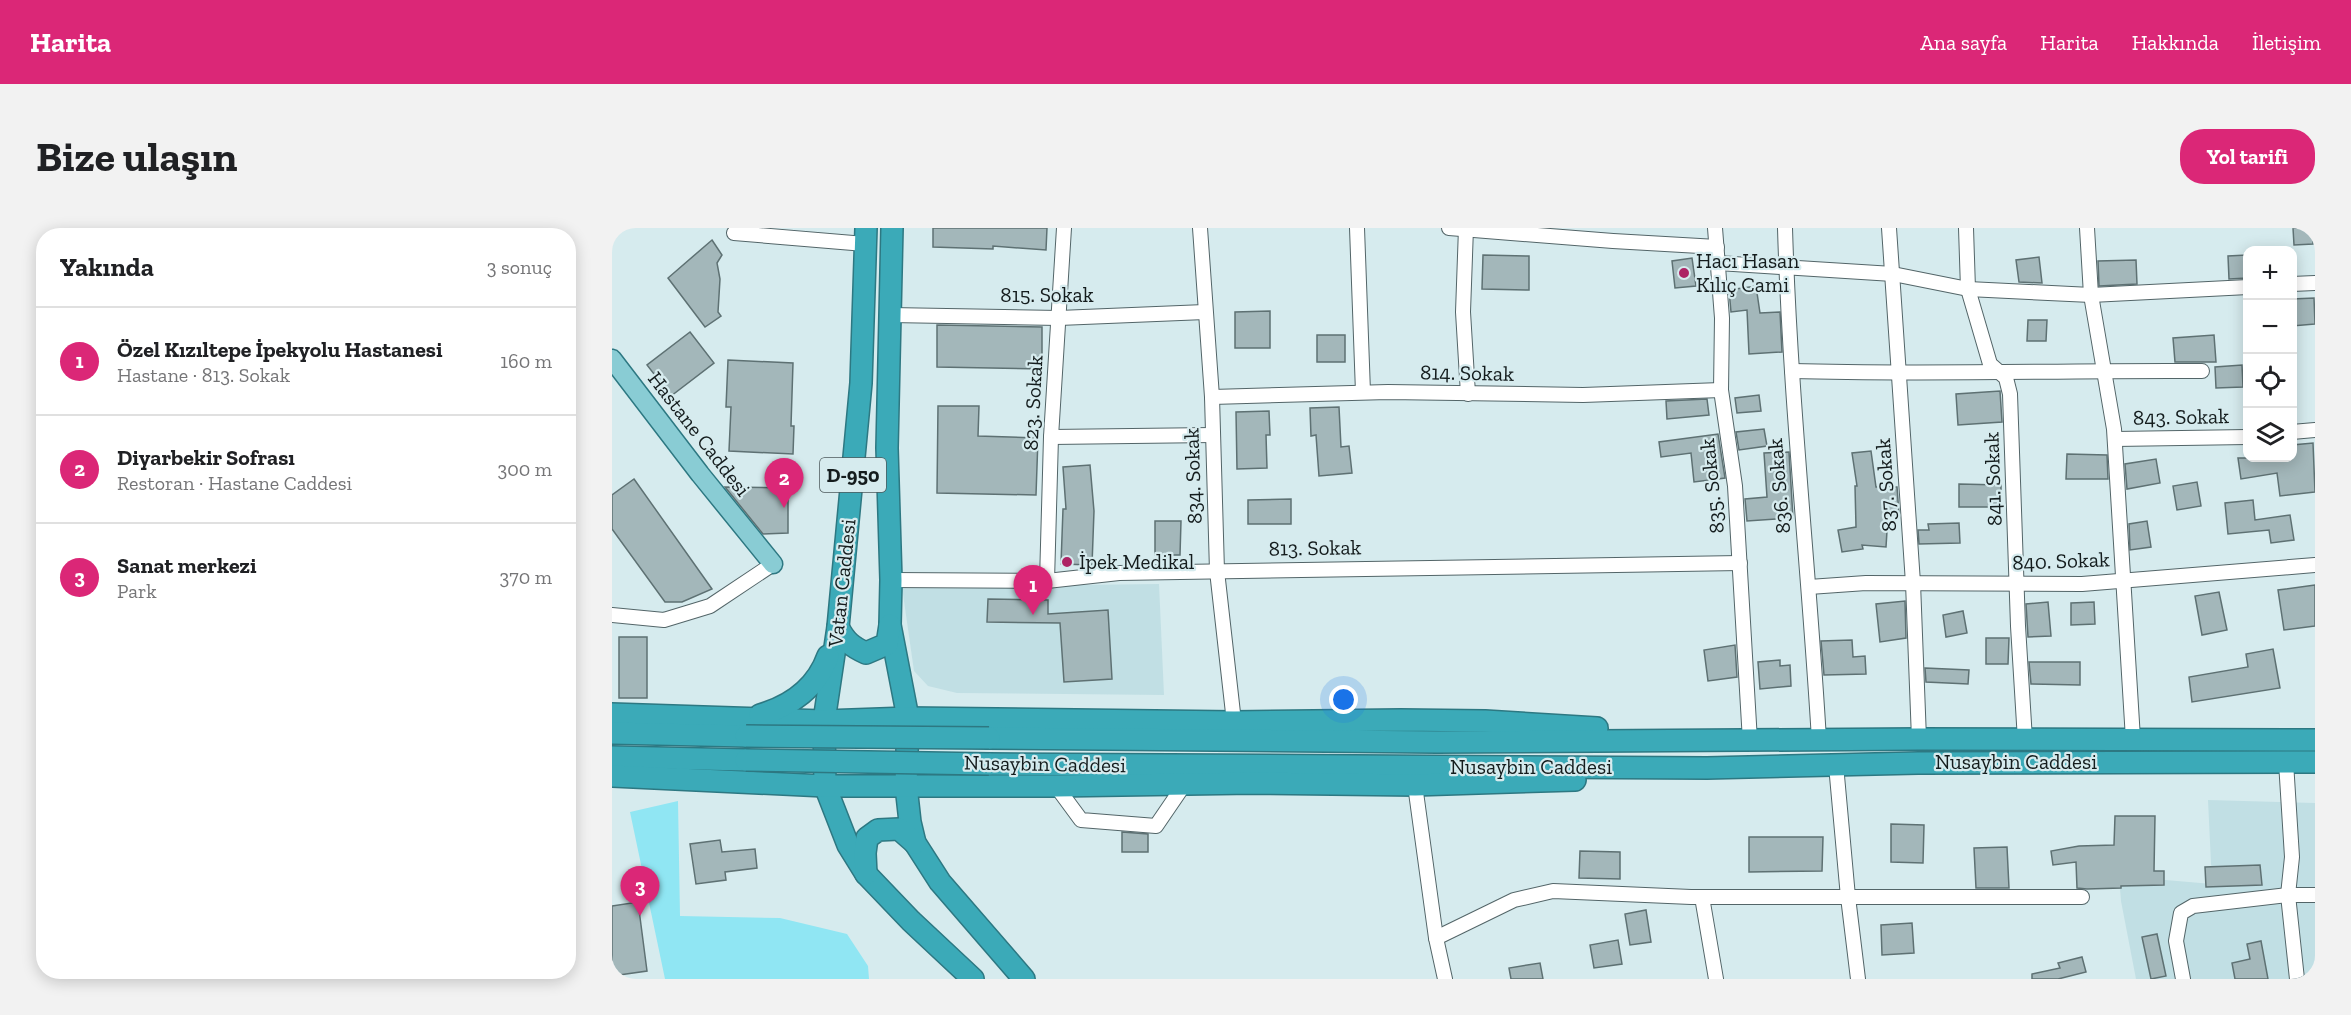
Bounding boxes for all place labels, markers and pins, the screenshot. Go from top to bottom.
place label: Hacı Hasan Kılıç Cami [1696,248,1799,297]
marker: Hacı Hasan Kılıç Cami [1677,266,1691,280]
pin: 2 [764,458,804,508]
place label: İpek Medikal [1079,549,1195,574]
marker: İpek Medikal [1060,555,1074,569]
pin: 1 [1014,566,1052,615]
pin: 3 [621,866,660,916]

